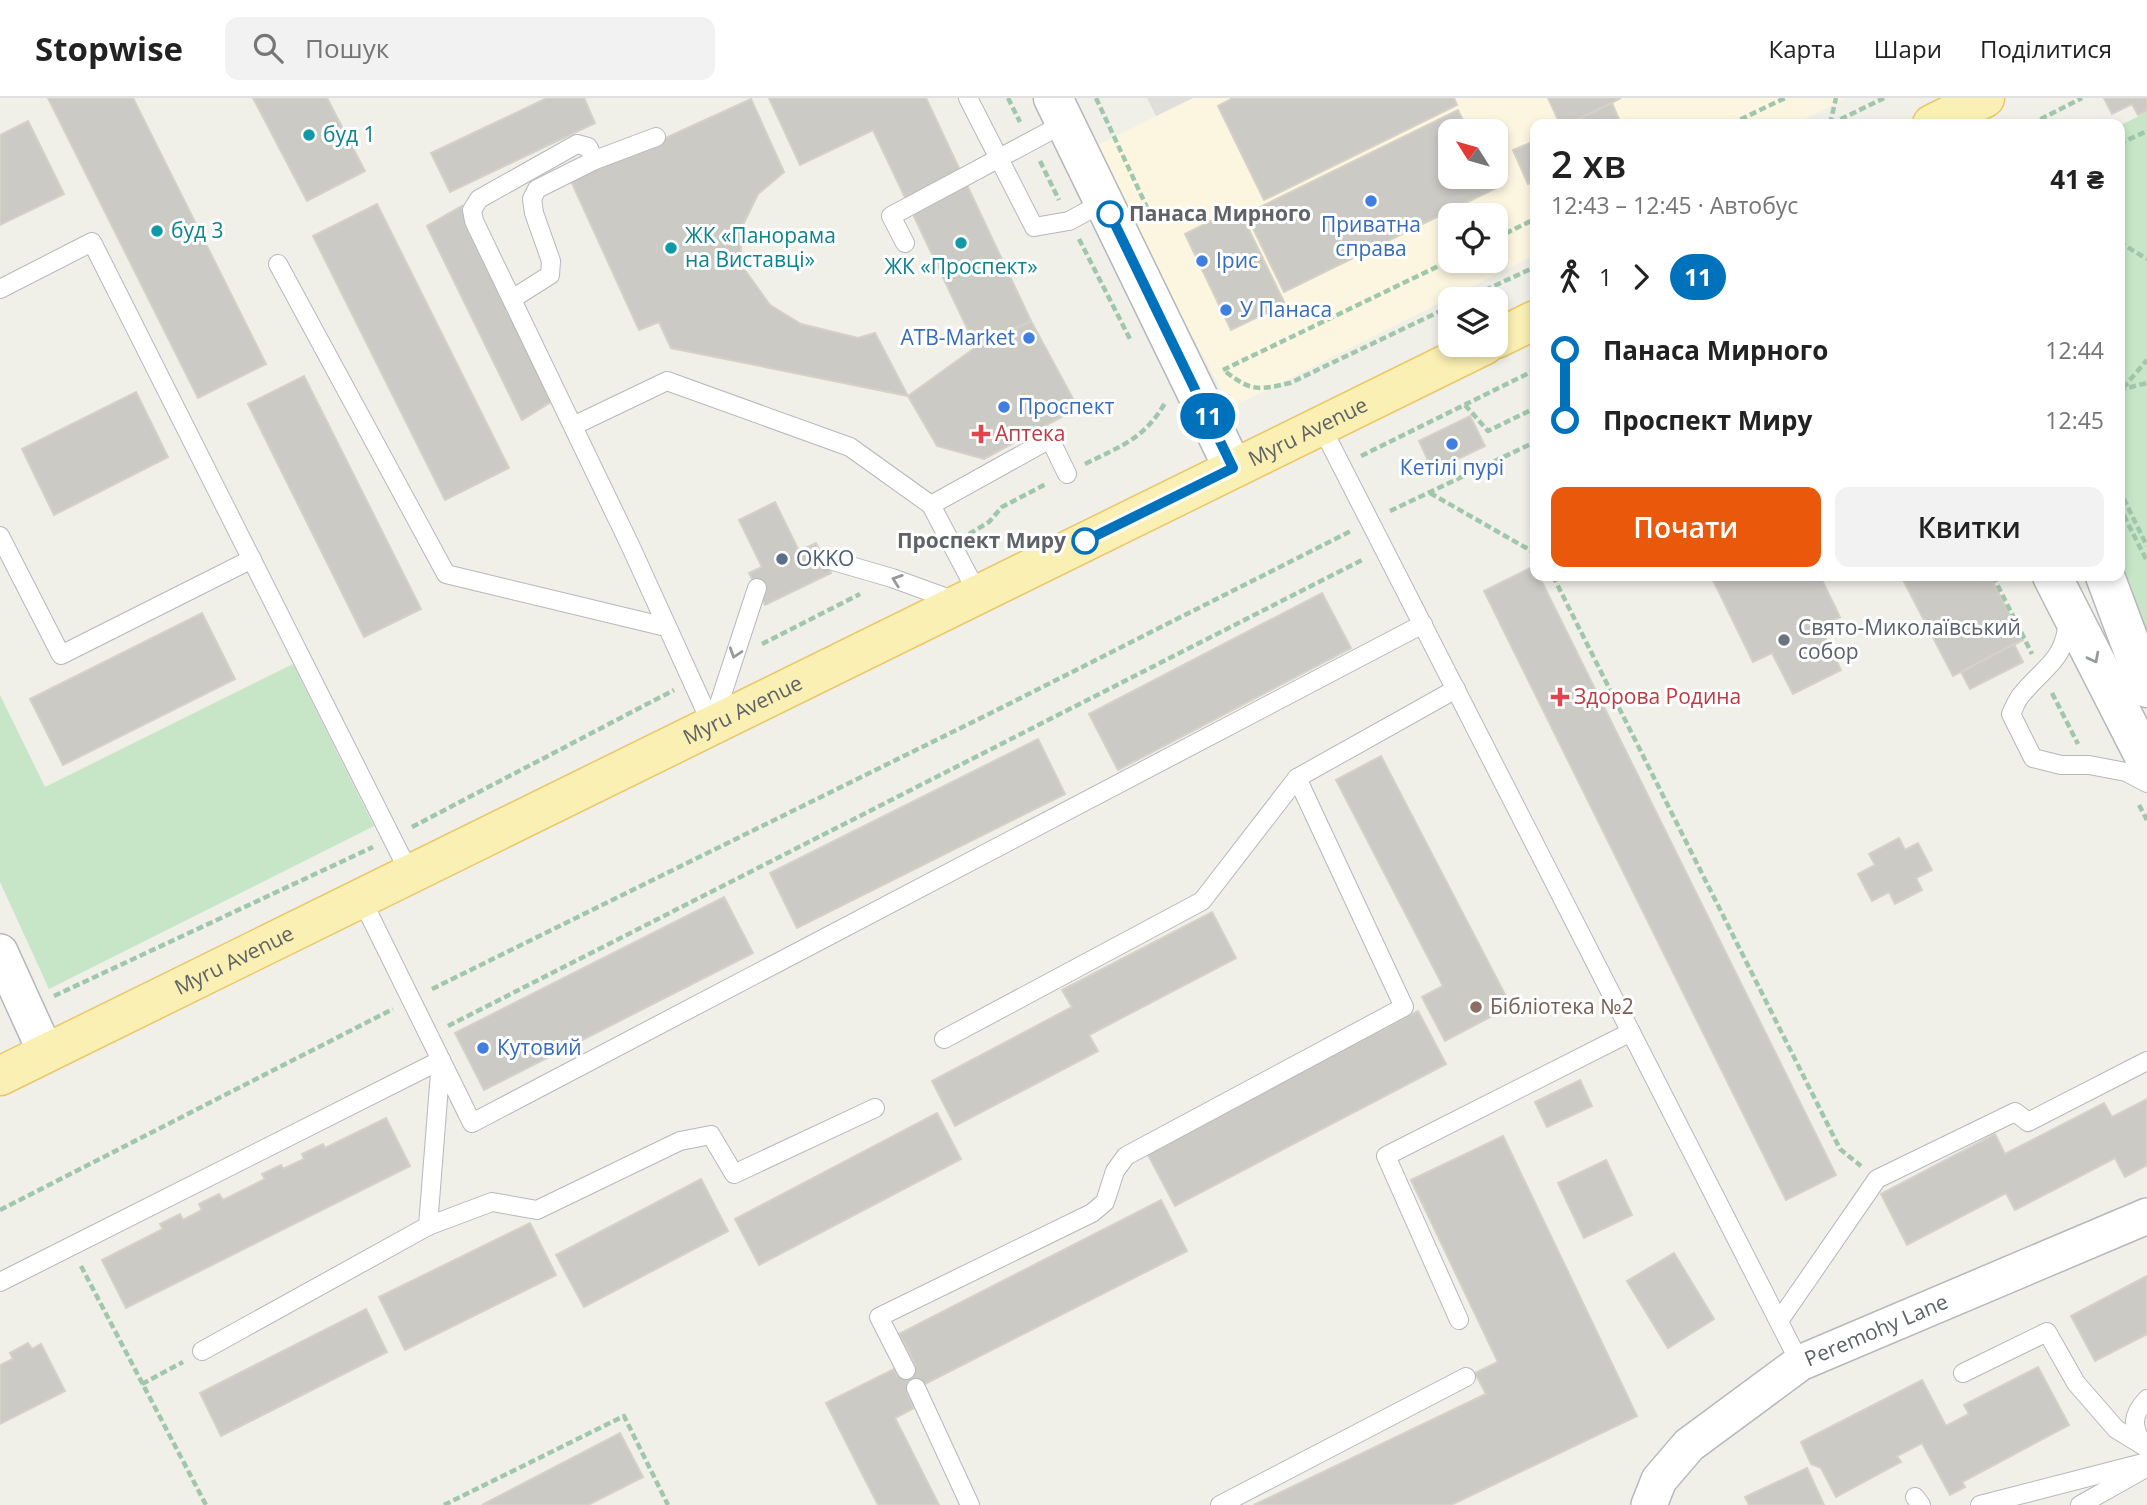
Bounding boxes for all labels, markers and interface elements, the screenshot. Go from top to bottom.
search box [225,17,715,80]
text: Stopwise [35,26,183,71]
icon: search [249,29,287,67]
text: Пошук [305,30,389,66]
text: Карта [1769,32,1836,65]
text: Шари [1874,32,1942,65]
text: Поділитися [1980,32,2112,65]
north arrow [1438,119,1508,189]
map controls [1438,119,1508,357]
place label: буд 1 [323,120,376,148]
marker: буд 1 [301,127,317,143]
text: 2 хв [1551,137,1626,189]
text: 41 ₴ [2050,161,2104,197]
text: 12:43 – 12:45 · Автобус [1551,189,1798,221]
marker: Приватна справа [1363,193,1379,209]
place label: Панаса Мирного [1129,199,1311,227]
marker: Панаса Мирного [1097,201,1123,227]
button: locate [1438,203,1508,273]
place label: Приватна справа [1321,210,1421,262]
place label: буд 3 [171,216,224,244]
place label: ЖК «Панорама на Виставці» [685,221,836,273]
marker: буд 3 [149,223,165,239]
marker: ЖК «Проспект» [953,235,969,251]
marker: ЖК «Панорама на Виставці» [663,240,679,256]
place label: Ірис [1216,246,1258,274]
place label: ЖК «Проспект» [884,252,1038,280]
marker: Ірис [1194,253,1210,269]
icon: walk [1551,258,1589,296]
icon: forward [1622,258,1660,296]
text: 11 [1684,260,1712,293]
text: 1 [1599,261,1612,293]
button: layers [1438,287,1508,357]
place label: У Панаса [1240,295,1332,323]
marker: У Панаса [1218,302,1234,318]
place label: ATB-Market [900,323,1015,351]
marker: ATB-Market [1021,330,1037,346]
text: Панаса Мирного [1603,332,1828,368]
text: 12:44 [2045,334,2104,366]
street label: Myru Avenue [1243,390,1372,472]
place label: Проспект [1018,392,1114,420]
line badge: 11 [1176,393,1240,439]
marker: Проспект [996,399,1012,415]
text: 11 [1194,399,1222,432]
text: Проспект Миру [1603,402,1812,438]
text: 12:45 [2045,404,2104,436]
place label: Аптека [995,419,1066,447]
marker: Аптека [973,426,989,442]
marker: Кетілі пурі [1444,436,1460,452]
place label: Кетілі пурі [1400,453,1504,481]
button: Почати [1551,487,1821,567]
button: Квитки [1835,487,2104,567]
place label: Проспект Миру [897,526,1066,554]
marker: Проспект Миру [1072,528,1098,554]
place label: OKKO [796,544,854,572]
marker: OKKO [774,551,790,567]
one-way arrow [891,574,904,588]
place label: Свято-Миколаївський собор [1798,613,2021,665]
marker: Свято-Миколаївський собор [1776,632,1792,648]
one-way arrow [729,646,743,658]
one-way arrow [2086,651,2100,664]
street label: Myru Avenue [678,668,807,751]
place label: Здорова Родина [1574,682,1741,710]
marker: Здорова Родина [1552,689,1568,705]
street label: Myru Avenue [169,919,298,1001]
place label: Бібліотека №2 [1490,992,1634,1020]
marker: Бібліотека №2 [1468,999,1484,1015]
place label: Кутовий [497,1033,582,1061]
marker: Кутовий [475,1040,491,1056]
street label: Peremohy Lane [1800,1287,1952,1372]

